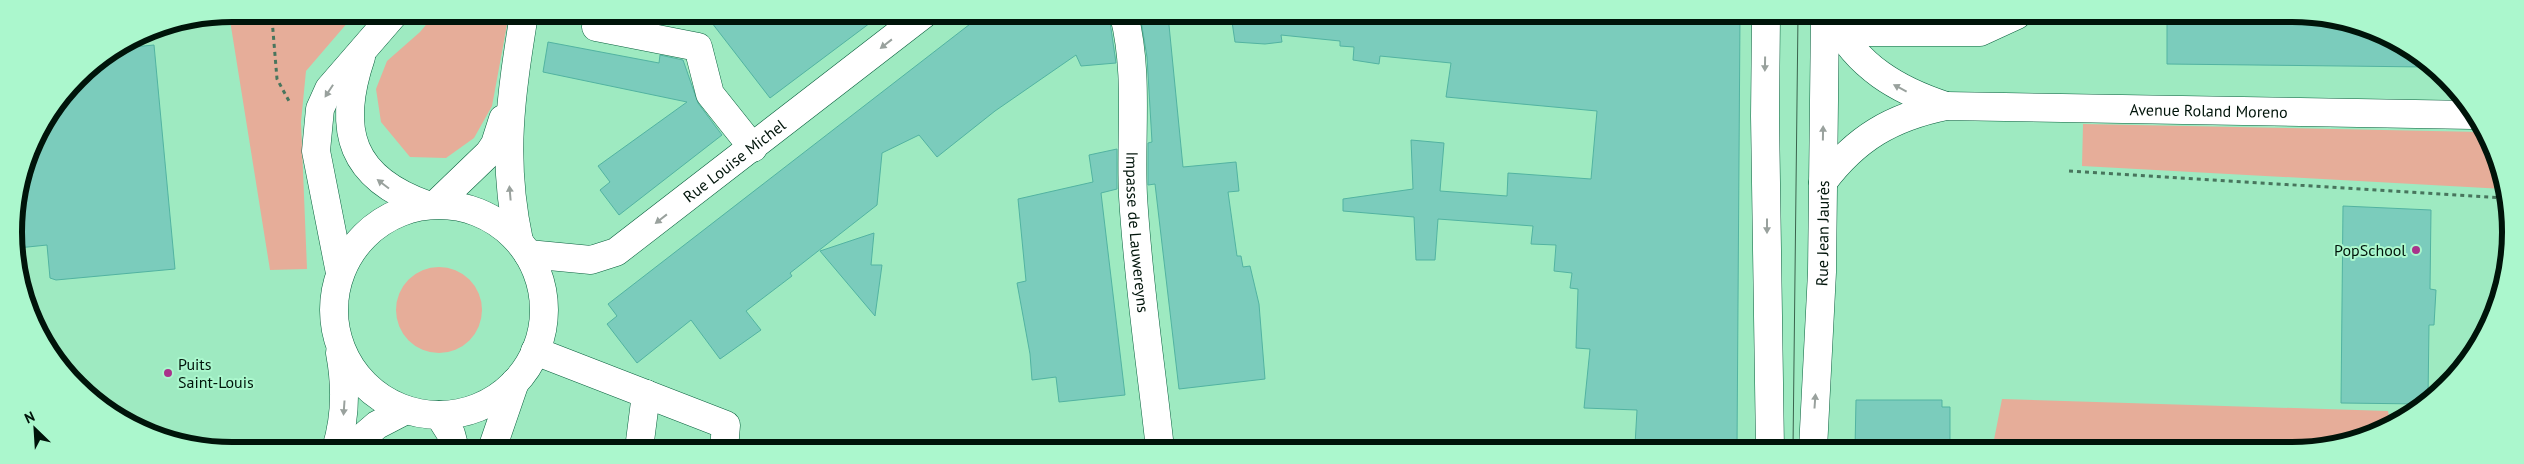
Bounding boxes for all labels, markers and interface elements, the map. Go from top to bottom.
one-way arrow [880,39,893,50]
one-way arrow [1761,56,1769,72]
one-way arrow [324,84,334,98]
one-way arrow [1893,84,1907,92]
street label: Avenue Roland Moreno [2129,99,2288,122]
street label: Rue Louise Michel [679,115,790,206]
one-way arrow [1820,125,1828,141]
street label: Impasse de Lauwereyns [1122,151,1154,314]
one-way arrow [377,179,390,190]
street label: Rue Jean Jaurès [1811,180,1833,287]
one-way arrow [506,185,514,201]
one-way arrow [654,214,668,224]
one-way arrow [1763,219,1771,235]
place label: PopSchool [2334,240,2406,260]
marker: PopSchool [2410,244,2422,256]
place label: Puits Saint-Louis [178,354,254,392]
marker: Puits Saint-Louis [162,367,174,379]
one-way arrow [1812,392,1820,408]
one-way arrow [340,400,348,416]
north arrow [10,404,60,454]
text: N [22,407,37,427]

